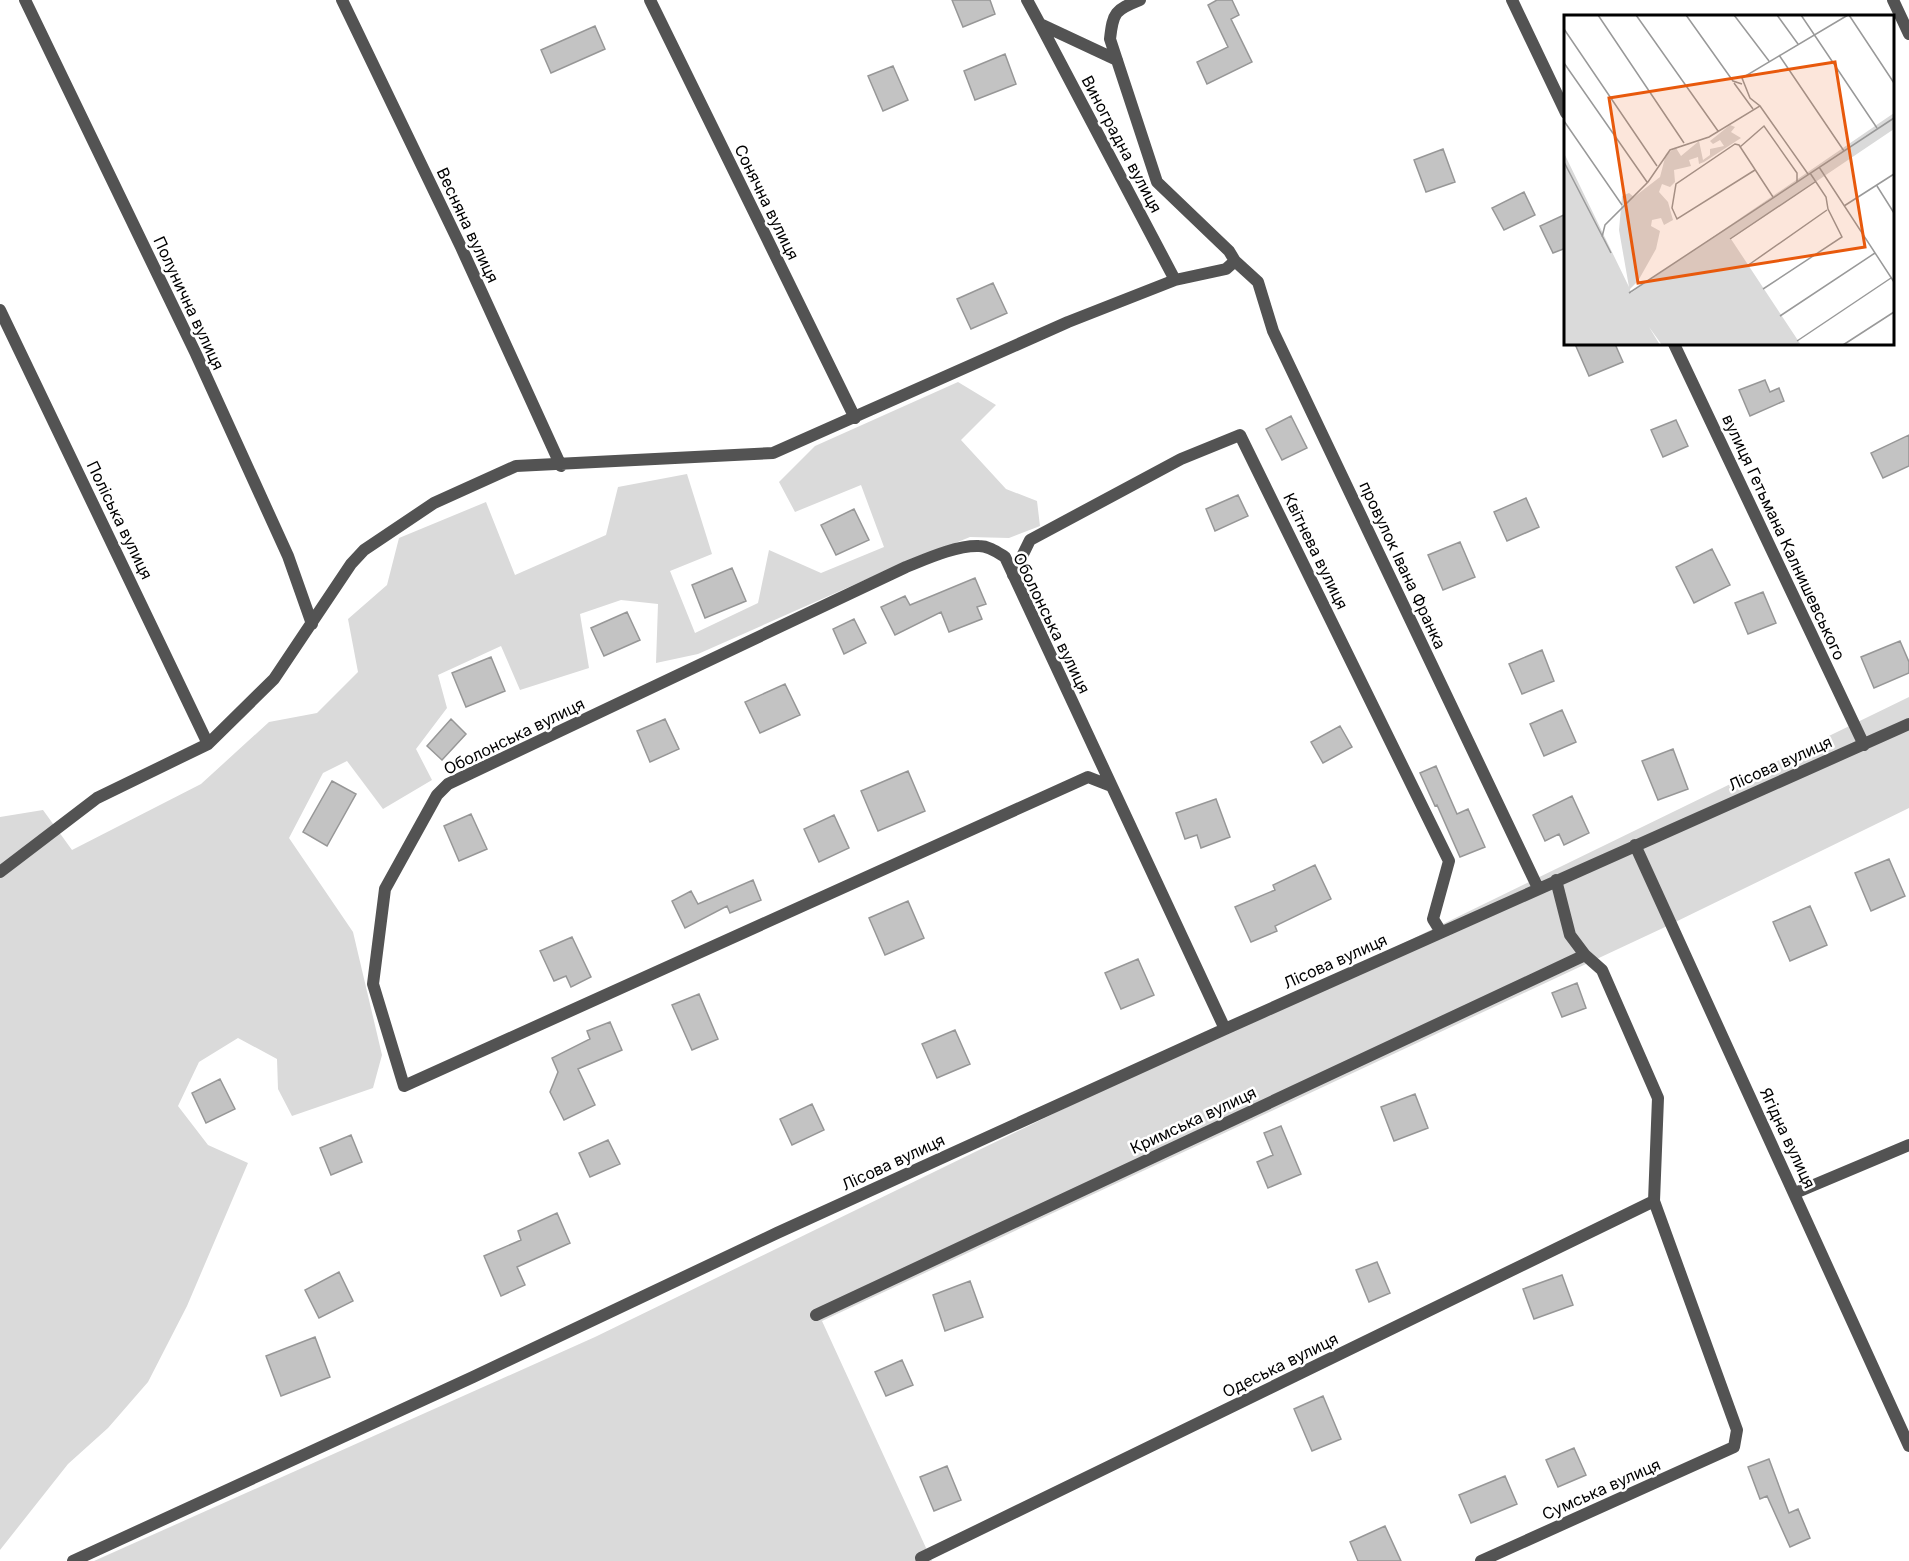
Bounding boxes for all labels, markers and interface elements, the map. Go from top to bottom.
inset map [1564,15,1894,345]
street label: Виноградна вулиця [1077,72,1167,216]
street label: Сонячна вулиця [730,141,804,263]
street label: Весняна вулиця [433,164,503,286]
street label: Полунична вулиця [149,233,229,373]
street label: вулиця Гетьмана Калнишевського [1718,411,1850,663]
street label: Поліська вулиця [83,458,157,582]
street label: провулок Івана Франка [1355,478,1451,652]
street label: Квітнева вулиця [1279,490,1353,612]
street label: Оболонська вулиця [1009,549,1095,697]
street label: Оболонська вулиця [440,693,588,779]
street label: Лісова вулиця [1725,731,1835,795]
street label: Лісова вулиця [1280,929,1390,993]
street label: Кримська вулиця [1127,1082,1259,1158]
street label: Ягідна вулиця [1756,1084,1820,1192]
street label: Лісова вулиця [838,1129,948,1195]
street label: Одеська вулиця [1219,1328,1341,1402]
street label: Сумська вулиця [1539,1454,1663,1524]

